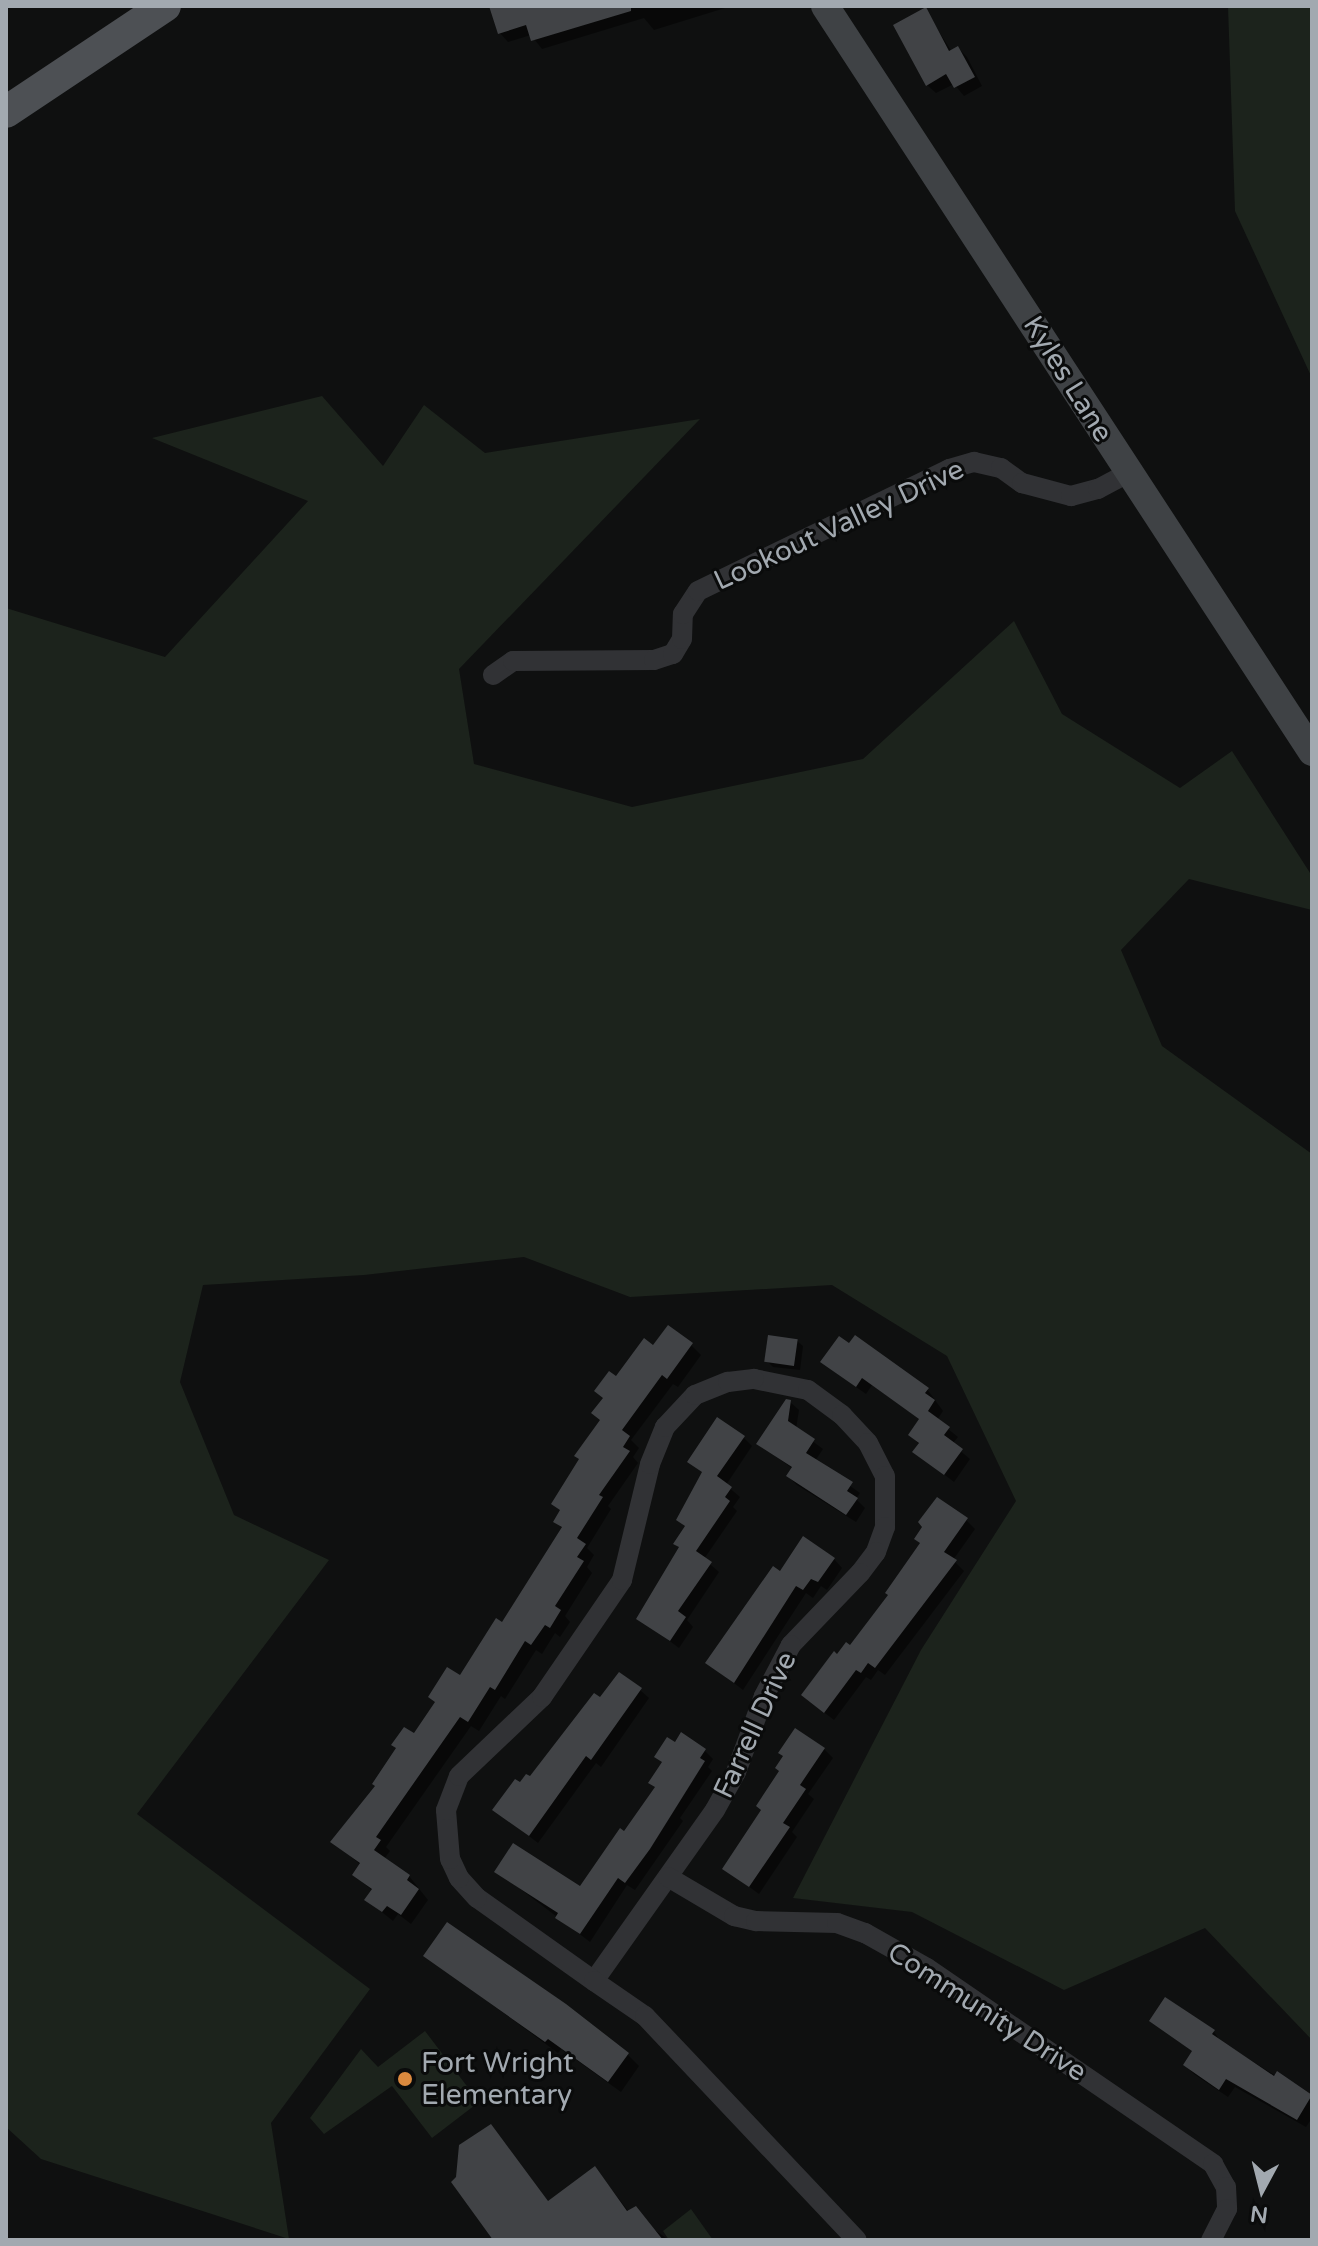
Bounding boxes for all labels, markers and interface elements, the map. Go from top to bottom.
street label: Kyles Lane [1016,310,1120,448]
street label: Lookout Valley Drive [709,452,969,598]
street label: Farrell Drive [706,1646,804,1804]
street label: Community Drive [881,1935,1093,2089]
place label: Fort Wright Elementary [421,2046,574,2112]
marker: Fort Wright Elementary [396,2070,414,2088]
north arrow [1222,2150,1302,2230]
text: N [1249,2200,1269,2228]

